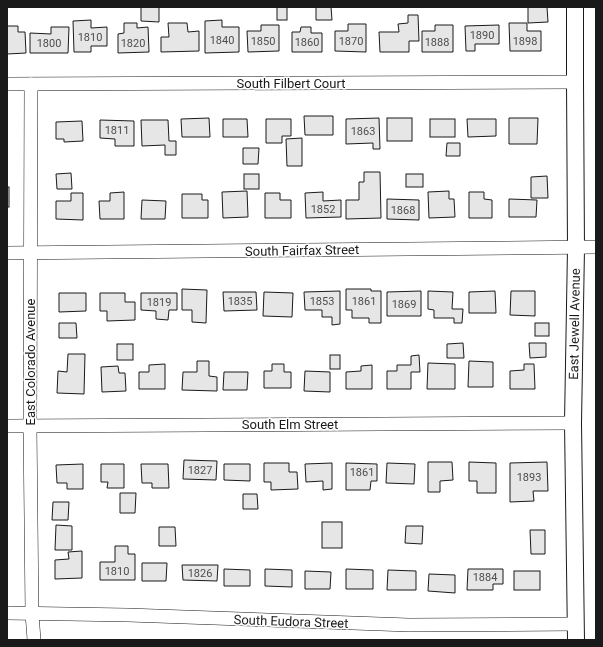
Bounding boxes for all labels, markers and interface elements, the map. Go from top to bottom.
house number: 1890 [470,29,494,42]
house number: 1810 [78,31,102,44]
house number: 1840 [210,34,234,47]
house number: 1850 [251,35,275,48]
house number: 1870 [339,35,363,48]
house number: 1898 [513,35,537,48]
house number: 1860 [295,36,319,49]
house number: 1888 [425,36,449,49]
house number: 1800 [37,37,61,50]
house number: 1820 [121,37,145,50]
street label: South Filbert Court [237,76,345,91]
house number: 1811 [105,124,129,137]
house number: 1863 [351,125,375,138]
house number: 1852 [311,203,335,216]
house number: 1868 [391,204,415,217]
street label: South Fairfax Street [245,242,359,259]
street label: East Jewell Avenue [566,268,583,380]
house number: 1835 [228,295,252,308]
house number: 1853 [310,295,334,308]
house number: 1861 [352,295,376,308]
house number: 1819 [147,296,171,309]
street label: East Colorado Avenue [23,298,38,425]
house number: 1869 [392,298,416,311]
street label: South Elm Street [242,417,338,432]
house number: 1827 [188,464,212,477]
house number: 1861 [350,466,374,479]
house number: 1893 [517,471,541,484]
house number: 1810 [105,565,129,578]
house number: 1826 [188,567,212,580]
house number: 1884 [473,571,497,584]
street label: South Eudora Street [233,612,349,631]

